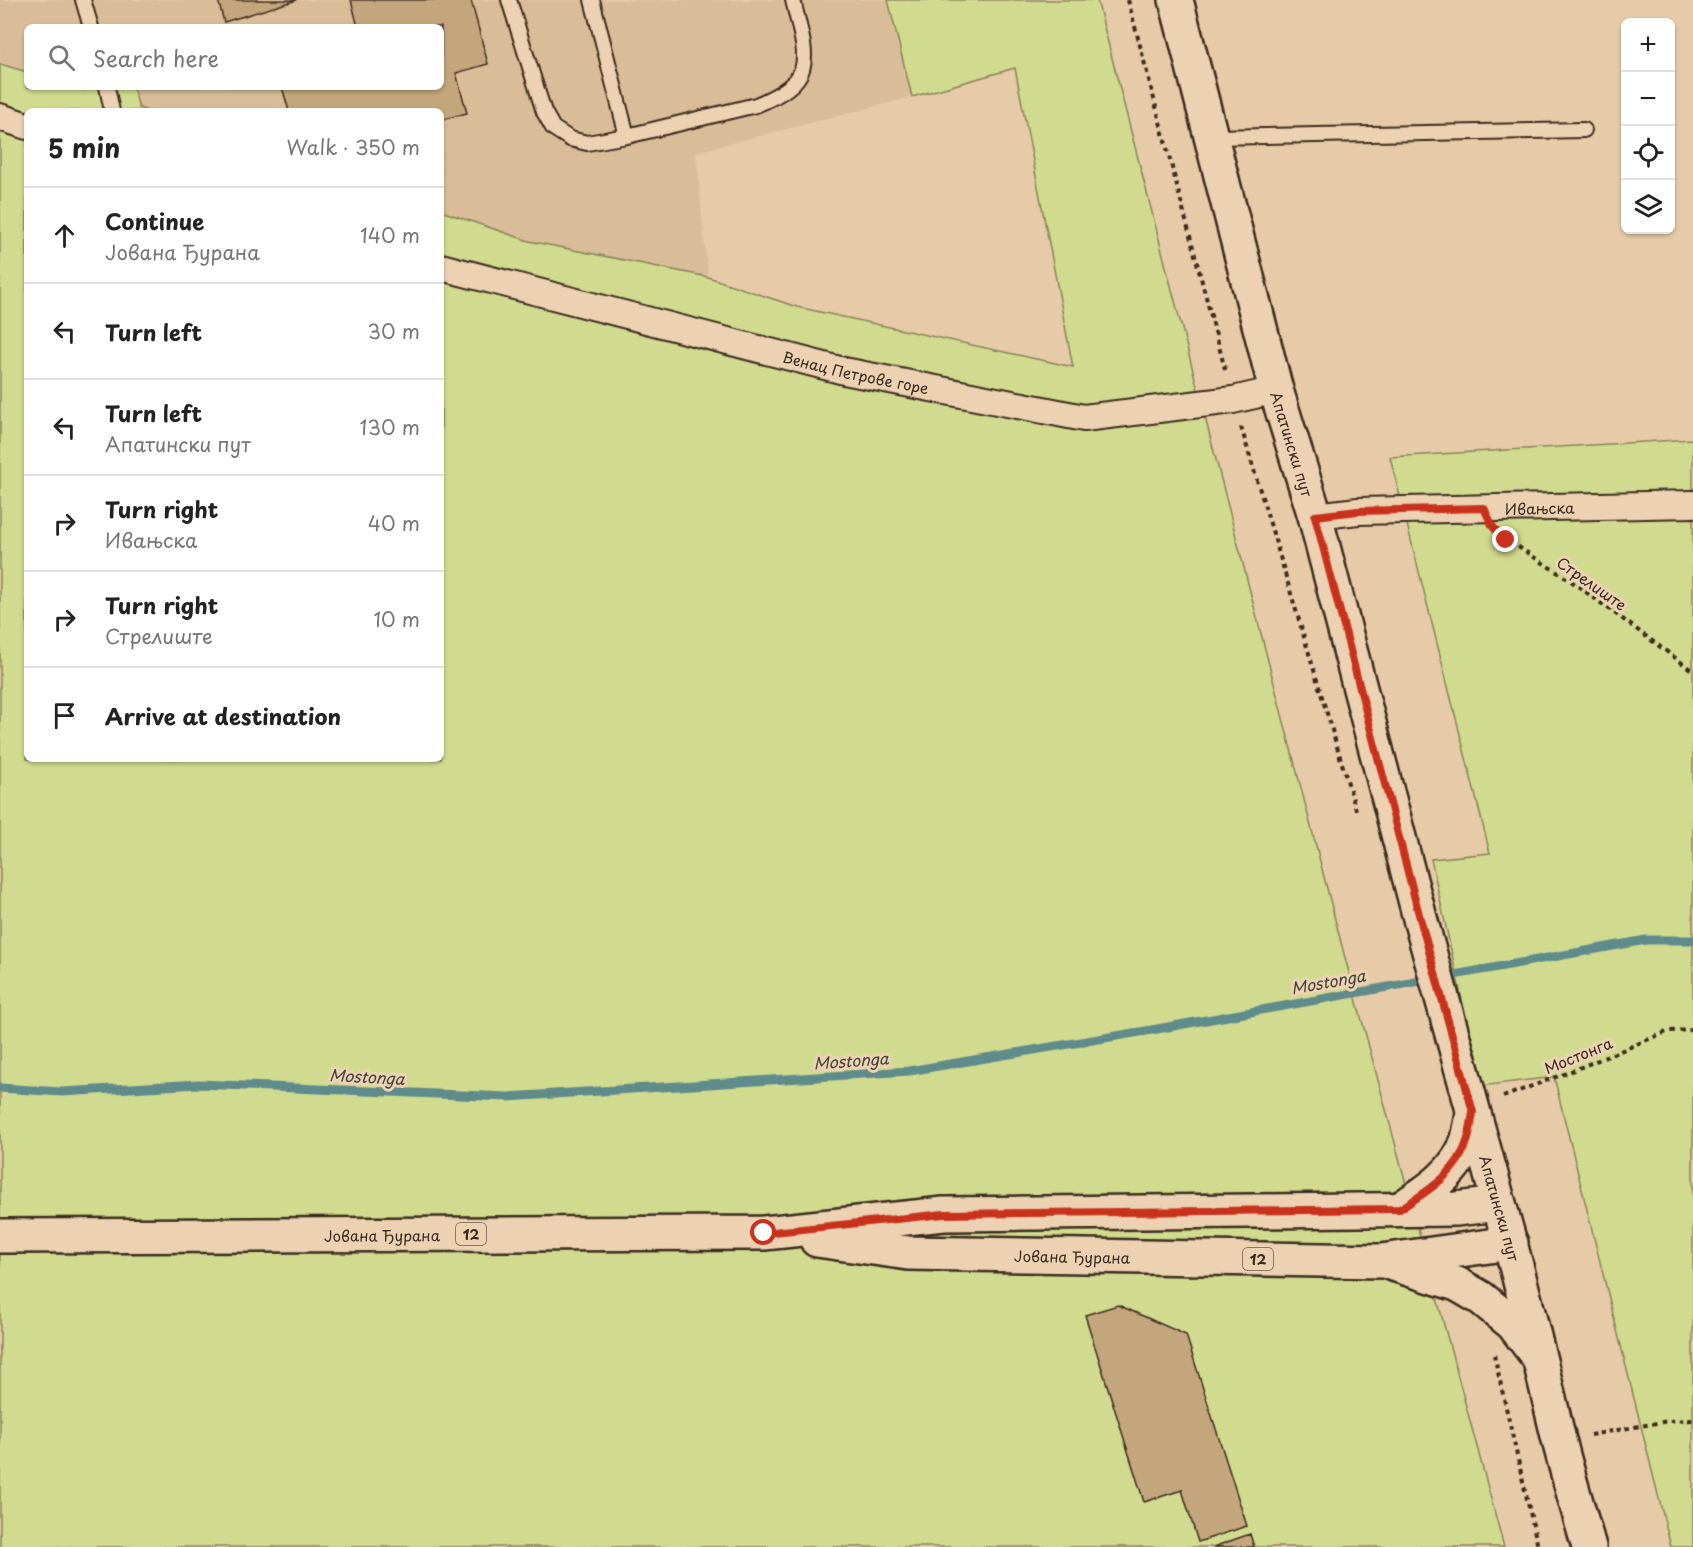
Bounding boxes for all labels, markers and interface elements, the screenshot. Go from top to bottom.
map controls [1621,18,1675,234]
button: + [1621,18,1675,72]
search box [24,24,444,90]
icon: search [45,41,78,74]
text: Search here [93,41,219,74]
button: − [1621,72,1675,126]
button: locate [1621,126,1675,180]
text: 5 min [48,128,120,167]
text: Walk · 350 m [287,132,420,162]
button: layers [1621,180,1675,234]
text: Continue [105,204,204,237]
icon: ahead [48,219,81,252]
text: 140 m [360,220,420,250]
text: Јована Ђурана [105,237,260,267]
icon: left [48,315,81,348]
text: Turn left [105,315,202,348]
text: 30 m [367,316,420,346]
street label: Венац Петрове горе [780,344,931,399]
street label: Апатински пут [1266,388,1320,500]
text: Turn left [105,396,202,429]
icon: left [48,411,81,444]
text: 130 m [360,412,420,442]
text: Апатински пут [105,429,251,459]
text: Turn right [105,492,218,525]
street label: Ивањска [1505,495,1575,519]
icon: right [48,507,81,540]
text: 40 m [368,508,420,538]
text: Ивањска [105,525,197,555]
route end [1492,526,1518,552]
street label: Стрелиште [1552,550,1632,616]
text: Turn right [105,588,218,621]
icon: right [48,603,81,636]
text: 10 m [373,604,420,634]
text: Стрелиште [105,621,213,651]
icon: arrive [48,699,81,732]
text: Arrive at destination [105,699,341,732]
water label: Mostonga [1289,962,1368,999]
street label: Мостонга [1541,1031,1616,1079]
water label: Mostonga [813,1045,890,1075]
water label: Mostonga [329,1062,406,1090]
street label: Апатински пут [1474,1152,1526,1265]
route start [750,1219,776,1245]
street label: Јована Ђурана [324,1223,441,1246]
road number: 12 [456,1223,486,1245]
street label: Јована Ђурана [1014,1243,1131,1268]
road number: 12 [1243,1248,1273,1270]

